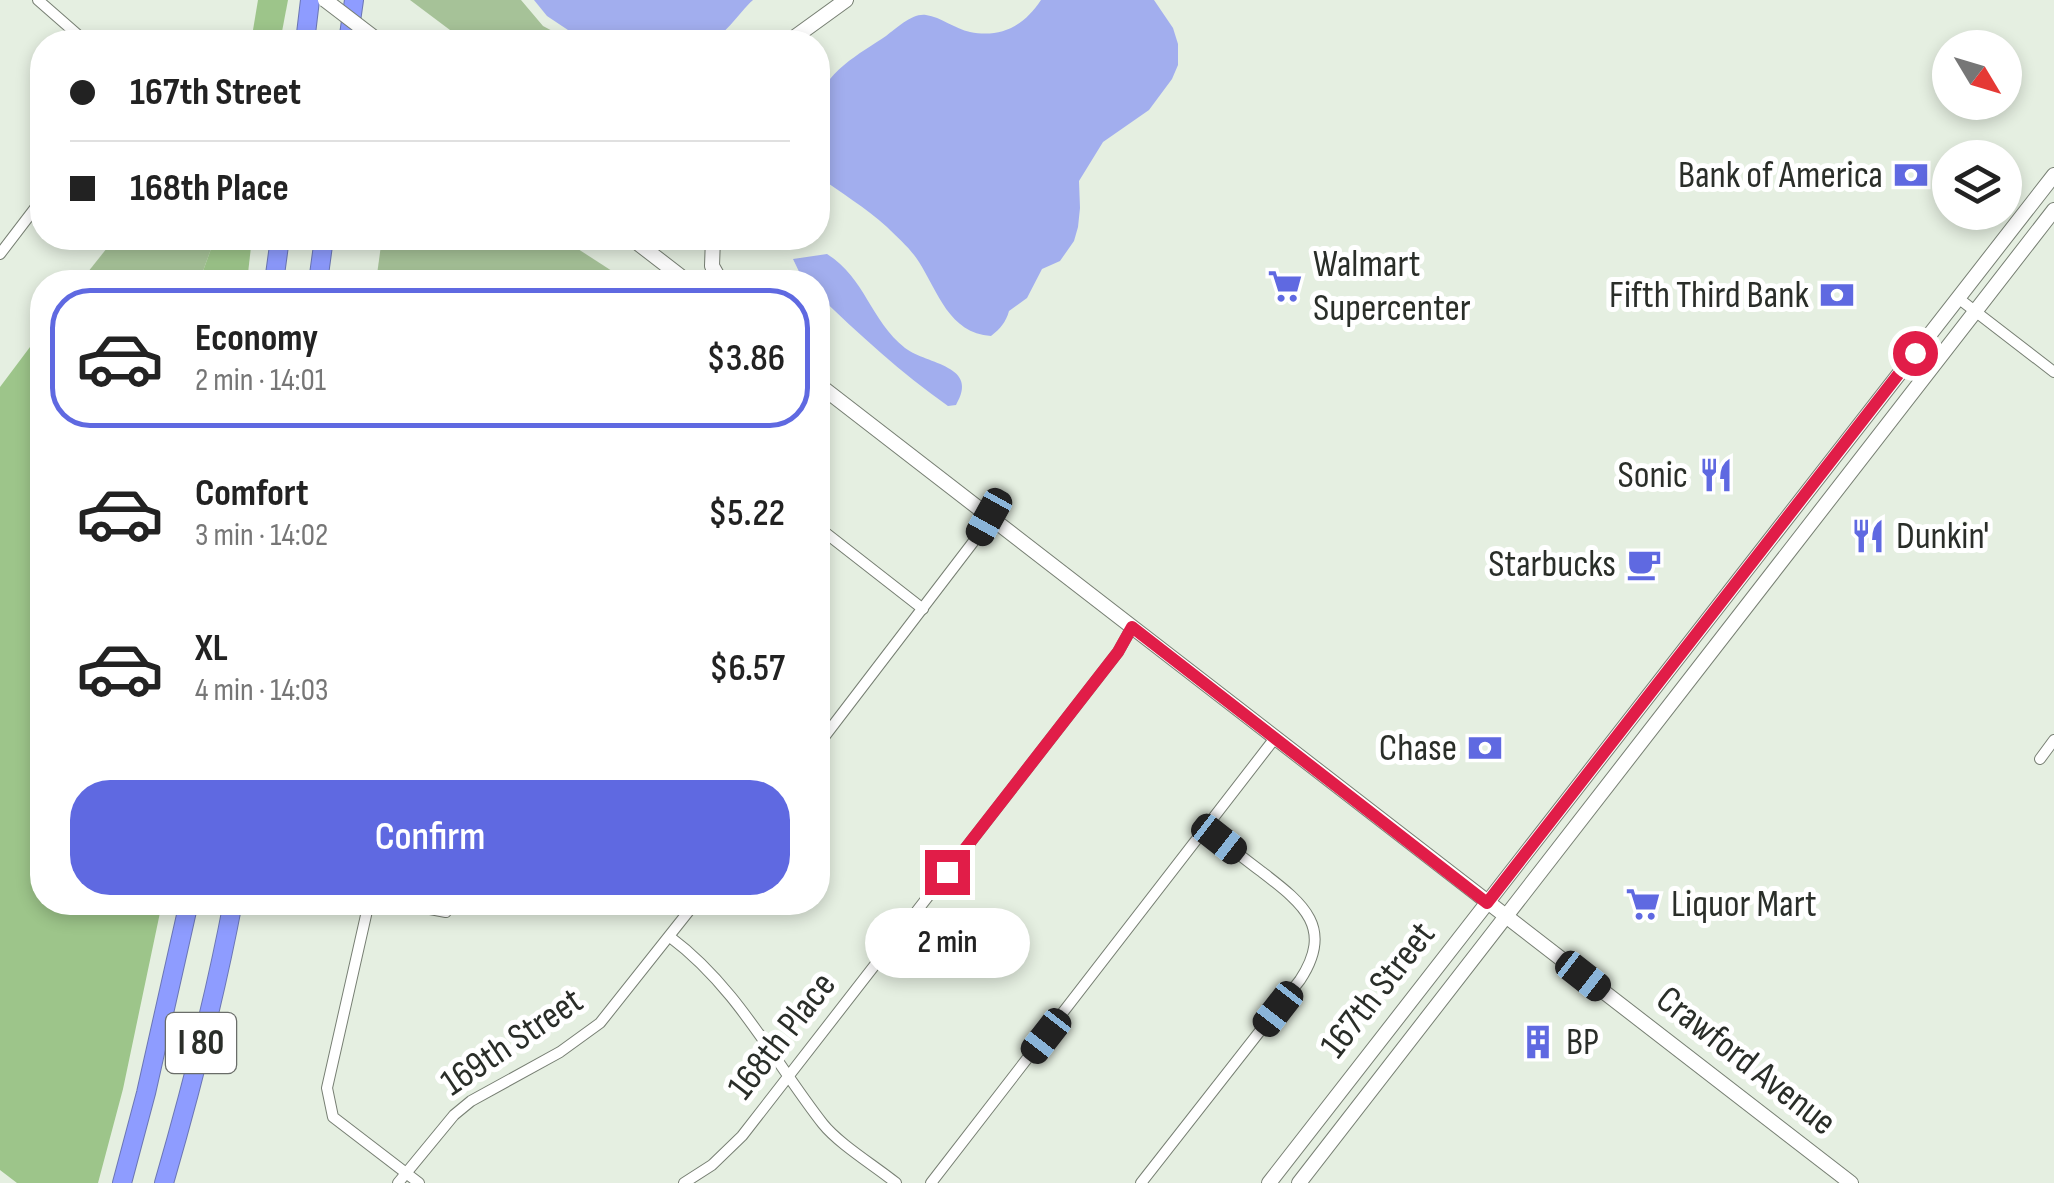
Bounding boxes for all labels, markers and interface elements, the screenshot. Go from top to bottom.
north arrow [1932,30,2022,120]
map controls [1932,30,2022,230]
text: 167th Street [130,70,301,115]
button: layers [1932,140,2022,230]
place label: Bank of America [1678,153,1883,198]
bank icon: Bank of America [1892,156,1930,194]
text: 168th Place [130,166,289,211]
place label: Walmart Supercenter [1313,242,1471,331]
supermarket icon: Walmart Supercenter [1266,267,1304,305]
place label: Fifth Third Bank [1609,273,1809,318]
bank icon: Fifth Third Bank [1818,276,1856,314]
icon: car [75,313,165,403]
text: Economy [195,316,318,361]
route start [1893,331,1938,376]
text: $3.86 [706,336,785,381]
text: 2 min · 14:01 [195,361,326,400]
place label: Sonic [1617,453,1688,498]
restaurant icon: Sonic [1697,456,1735,494]
icon: car [75,468,165,558]
text: Comfort [195,471,309,516]
car [961,483,1017,551]
text: $5.22 [708,491,785,536]
place label: Dunkin' [1896,514,1989,559]
text: 3 min · 14:02 [195,516,328,555]
restaurant icon: Dunkin' [1849,517,1887,555]
place label: Starbucks [1488,542,1616,587]
cafe icon: Starbucks [1625,545,1663,583]
icon: car [75,623,165,713]
text: XL [195,626,228,671]
text: $6.57 [709,646,785,691]
text: 4 min · 14:03 [195,671,328,710]
place label: Chase [1379,726,1457,771]
bank icon: Chase [1466,729,1504,767]
button: Confirm [70,780,790,895]
car [1186,809,1252,869]
route end [925,850,970,895]
place label: Liquor Mart [1671,882,1817,927]
supermarket icon: Liquor Mart [1624,885,1662,923]
callout: 2 min [864,907,1030,977]
street label: 167th Street [1311,913,1445,1067]
text: 2 min [918,923,977,962]
car [1550,946,1616,1006]
street label: 168th Place [719,964,845,1108]
car [1248,976,1308,1042]
street label: Crawford Avenue [1647,977,1845,1145]
street label: 169th Street [433,978,591,1106]
car [1016,1003,1076,1069]
road number: I 80 [166,1013,236,1073]
place label: BP [1566,1020,1599,1065]
building icon: BP [1519,1023,1557,1061]

